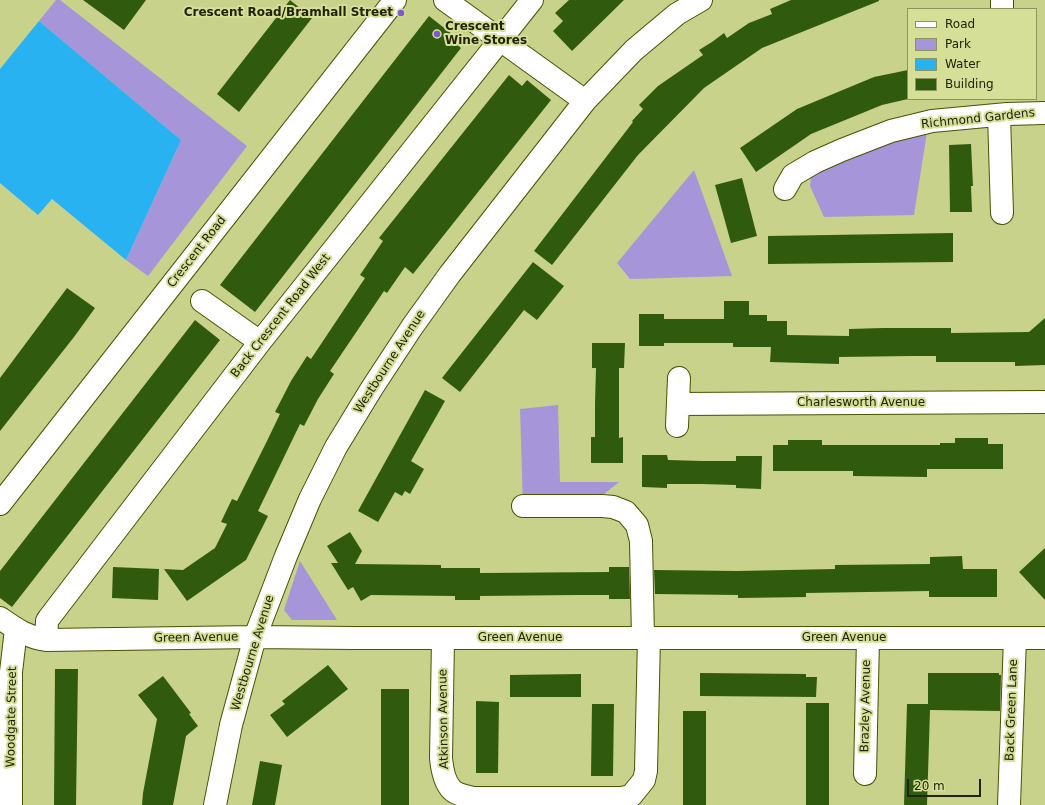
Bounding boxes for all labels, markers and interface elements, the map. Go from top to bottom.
place label: Crescent Road/Bramhall Street [184,6,393,20]
marker: Crescent Road/Bramhall Street [396,8,406,18]
legend [907,8,1037,100]
text: Road [945,17,975,31]
place label: Crescent Wine Stores [445,20,527,48]
marker: Crescent Wine Stores [432,29,442,39]
text: Park [945,37,971,51]
text: Water [945,57,980,71]
text: Building [945,77,994,91]
street label: Richmond Gardens [920,106,1036,132]
street label: Crescent Road [165,213,229,291]
street label: Back Crescent Road West [228,251,334,381]
street label: Westbourne Avenue [351,308,429,416]
street label: Charlesworth Avenue [797,396,925,410]
street label: Westbourne Avenue [229,593,277,713]
street label: Green Avenue [154,630,238,646]
street label: Green Avenue [478,631,562,645]
street label: Green Avenue [802,631,886,645]
street label: Brazley Avenue [858,659,874,753]
street label: Back Green Lane [1003,659,1021,761]
street label: Woodgate Street [4,666,20,768]
street label: Atkinson Avenue [436,669,452,769]
scale bar [909,771,983,797]
text: 20 m [914,779,945,793]

